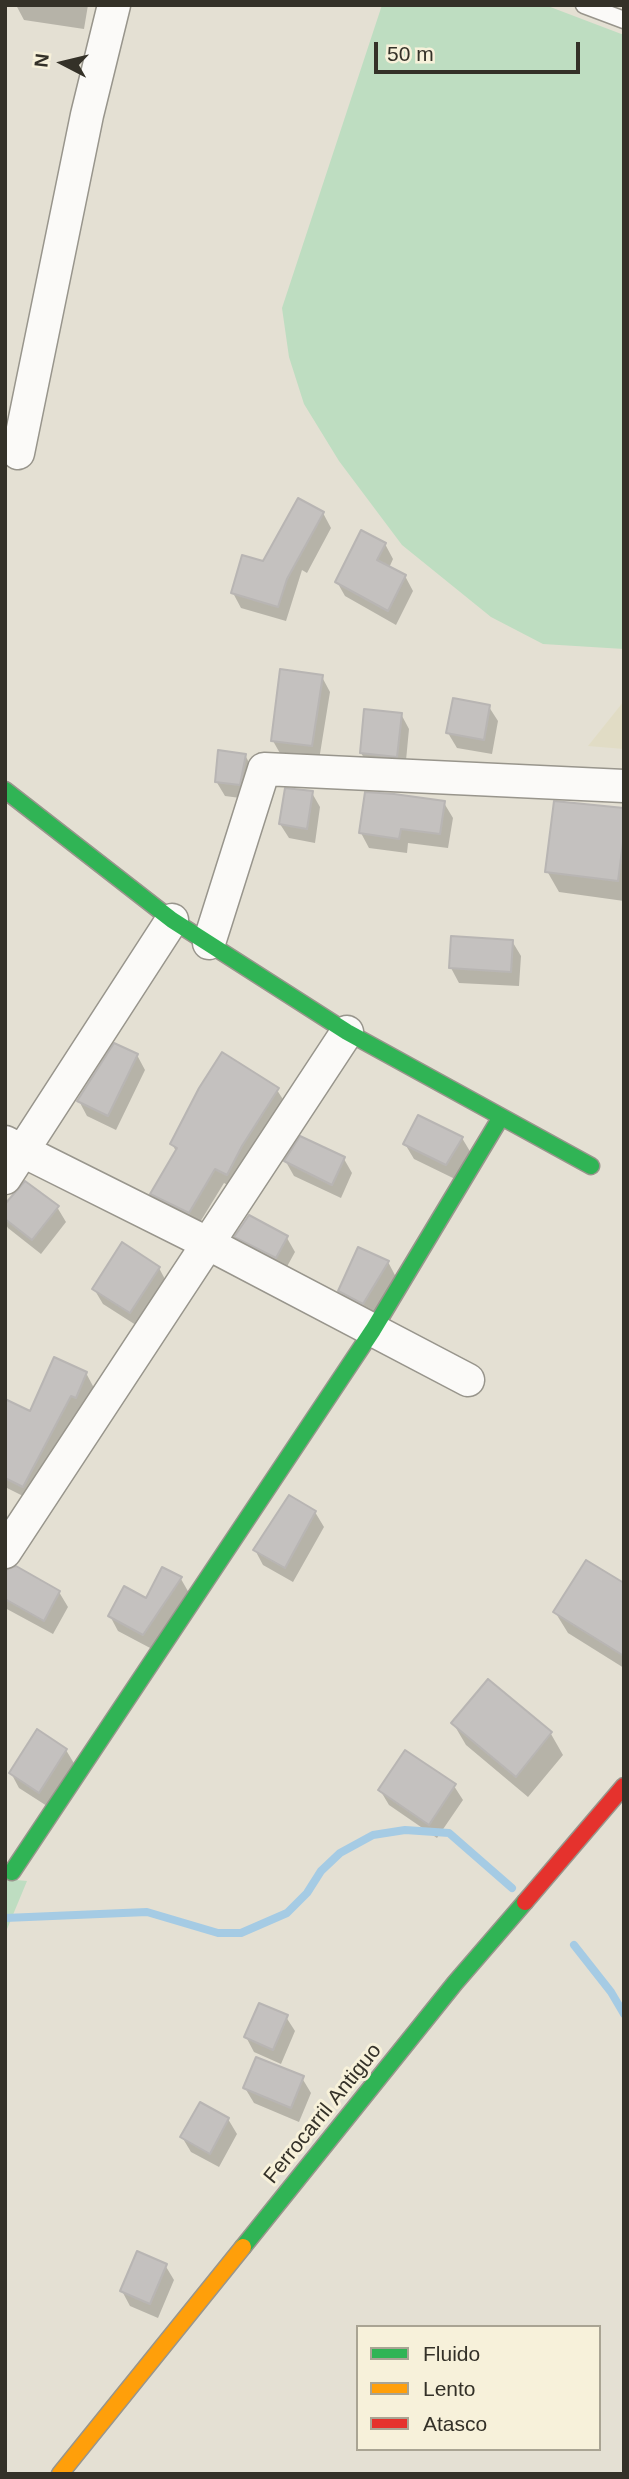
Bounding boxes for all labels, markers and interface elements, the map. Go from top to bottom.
north arrow [28,28,98,98]
scale bar [377,28,584,72]
text: 50 m [387,42,434,65]
text: N [30,52,53,68]
street label: Ferrocarril Antiguo [259,2039,387,2189]
legend [356,2325,601,2451]
text: Fluido [423,2342,480,2365]
text: Lento [423,2377,476,2400]
text: Atasco [423,2412,487,2435]

